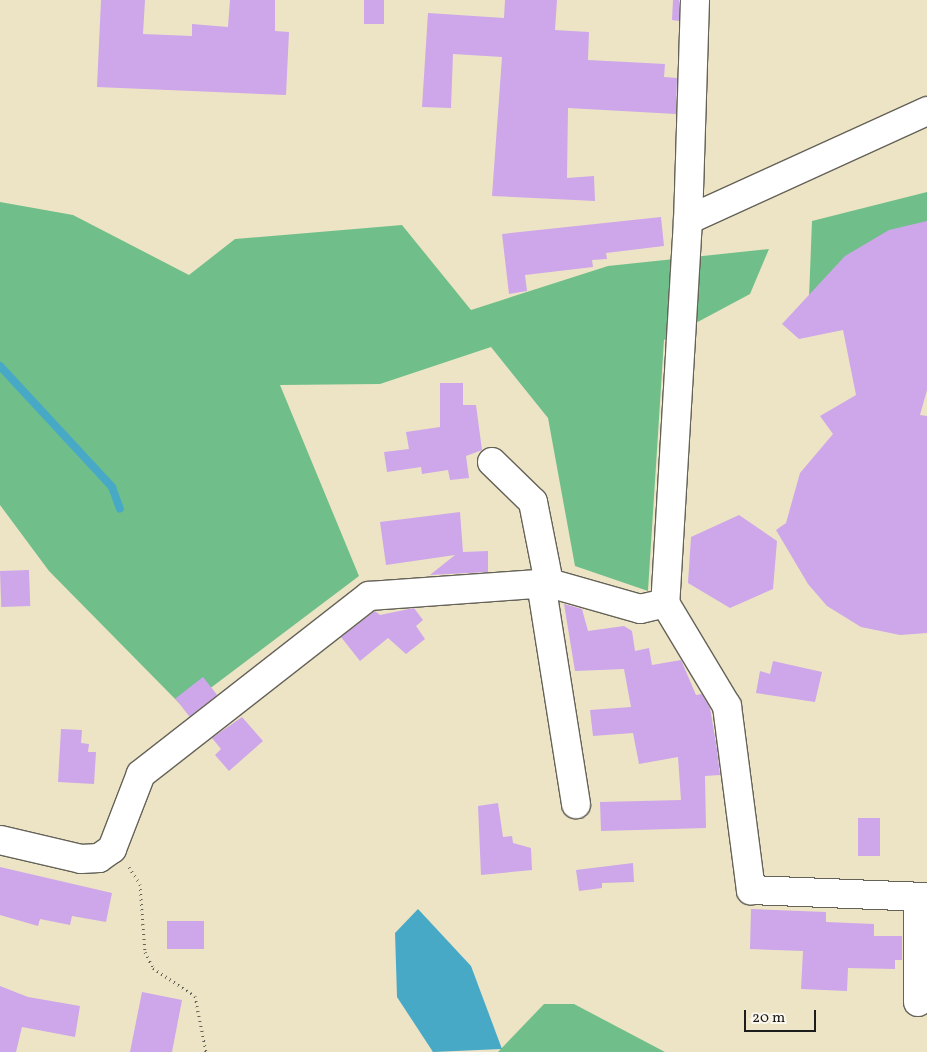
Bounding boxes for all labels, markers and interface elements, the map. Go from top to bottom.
scale bar [747,1000,820,1032]
text: 20 m [752,1008,785,1029]

